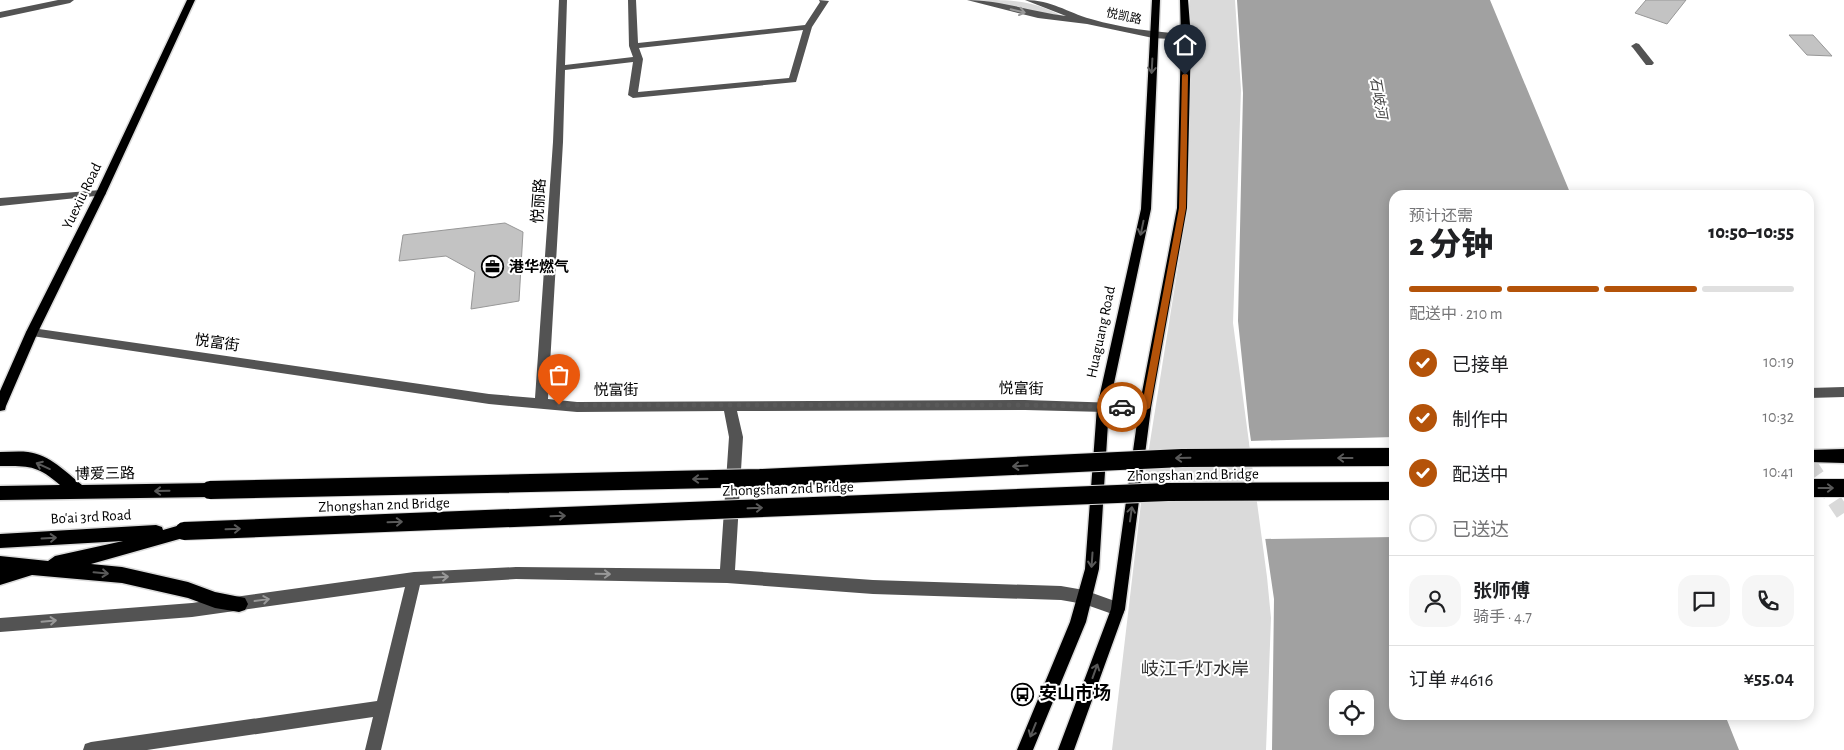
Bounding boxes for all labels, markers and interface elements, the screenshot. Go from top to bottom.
street label: 悦凯路 [1105,5,1143,26]
one-way arrow [1010,7,1026,16]
pin [1164,24,1206,75]
icon: home [1171,31,1199,59]
one-way arrow [1147,58,1157,74]
water label: 石岐河 [1367,76,1390,123]
street label: Yuexiu Road [60,160,105,231]
street label: 悦丽路 [529,178,548,224]
text: 预计还需 [1409,208,1473,224]
one-way arrow [1136,220,1146,236]
text: 10:50–10:55 [1708,223,1794,242]
text: 2 分钟 [1409,229,1493,261]
office icon: 港华燃气 [481,255,505,279]
place label: 港华燃气 [509,258,569,275]
street label: Huaguang Road [1084,284,1118,379]
text: 配送中 · 210 m [1409,306,1503,322]
street label: 悦富街 [194,331,240,354]
icon: check [1409,349,1437,377]
pin [538,354,580,405]
text: 10:19 [1763,354,1794,370]
text: 已接单 [1452,356,1509,375]
icon: bag [545,361,573,389]
street label: 悦富街 [998,380,1044,397]
street label: 悦富街 [593,382,639,398]
courier [1097,382,1147,432]
icon: car [1108,393,1136,421]
icon: check [1409,404,1437,432]
text: 10:32 [1763,409,1794,425]
text: 制作中 [1452,411,1509,430]
one-way arrow [1175,453,1191,463]
one-way arrow [1337,453,1353,462]
icon: check [1409,459,1437,487]
one-way arrow [36,460,51,470]
one-way arrow [1012,461,1028,470]
street label: 博爱三路 [75,464,135,482]
text: 10:41 [1763,464,1794,480]
street label: Zhongshan 2nd Bridge [1127,466,1259,484]
text: 配送中 [1452,466,1509,485]
one-way arrow [693,474,709,484]
street label: Zhongshan 2nd Bridge [722,479,854,499]
one-way arrow [1818,483,1834,493]
one-way arrow [154,486,170,496]
street label: Zhongshan 2nd Bridge [318,495,450,515]
one-way arrow [747,504,763,513]
one-way arrow [1126,506,1136,522]
street label: Bo'ai 3rd Road [50,507,132,527]
one-way arrow [550,511,566,521]
one-way arrow [387,518,403,527]
text: 已送达 [1452,521,1509,540]
one-way arrow [225,524,241,533]
one-way arrow [40,534,56,543]
one-way arrow [1088,552,1097,568]
one-way arrow [93,568,109,578]
one-way arrow [595,569,611,579]
one-way arrow [433,573,449,582]
button: person [1409,575,1461,627]
button: chat [1678,575,1730,627]
button: phone [1742,575,1794,627]
text: 张师傅 [1473,582,1530,601]
one-way arrow [254,595,270,605]
text: 骑手 · 4.7 [1473,609,1532,625]
one-way arrow [40,617,56,626]
park label: 岐江千灯水岸 [1141,659,1249,679]
one-way arrow [1091,664,1100,680]
text: ¥55.04 [1744,669,1794,688]
text: 订单 #4616 [1409,671,1493,690]
bus stop icon: 安山市场 [1011,682,1035,706]
place label: 安山市场 [1039,683,1111,703]
map controls [1329,690,1374,735]
button: locate [1329,690,1374,735]
one-way arrow [1028,722,1038,737]

